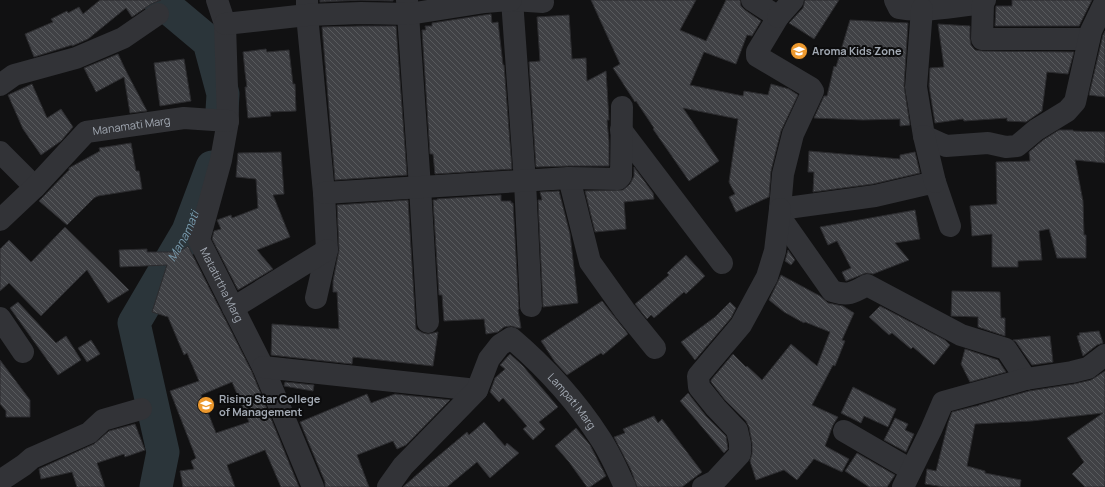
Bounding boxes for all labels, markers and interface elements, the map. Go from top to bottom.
school or university icon: Aroma Kids Zone [789,41,809,61]
place label: Aroma Kids Zone [812,43,902,58]
street label: Manamati Marg [92,112,171,138]
water label: Manamati [163,206,204,264]
street label: Matatirtha Marg [197,245,247,324]
street label: Lampati Marg [545,369,600,432]
place label: Rising Star College of Management [219,391,321,419]
school or university icon: Rising Star College of Management [196,395,216,415]

